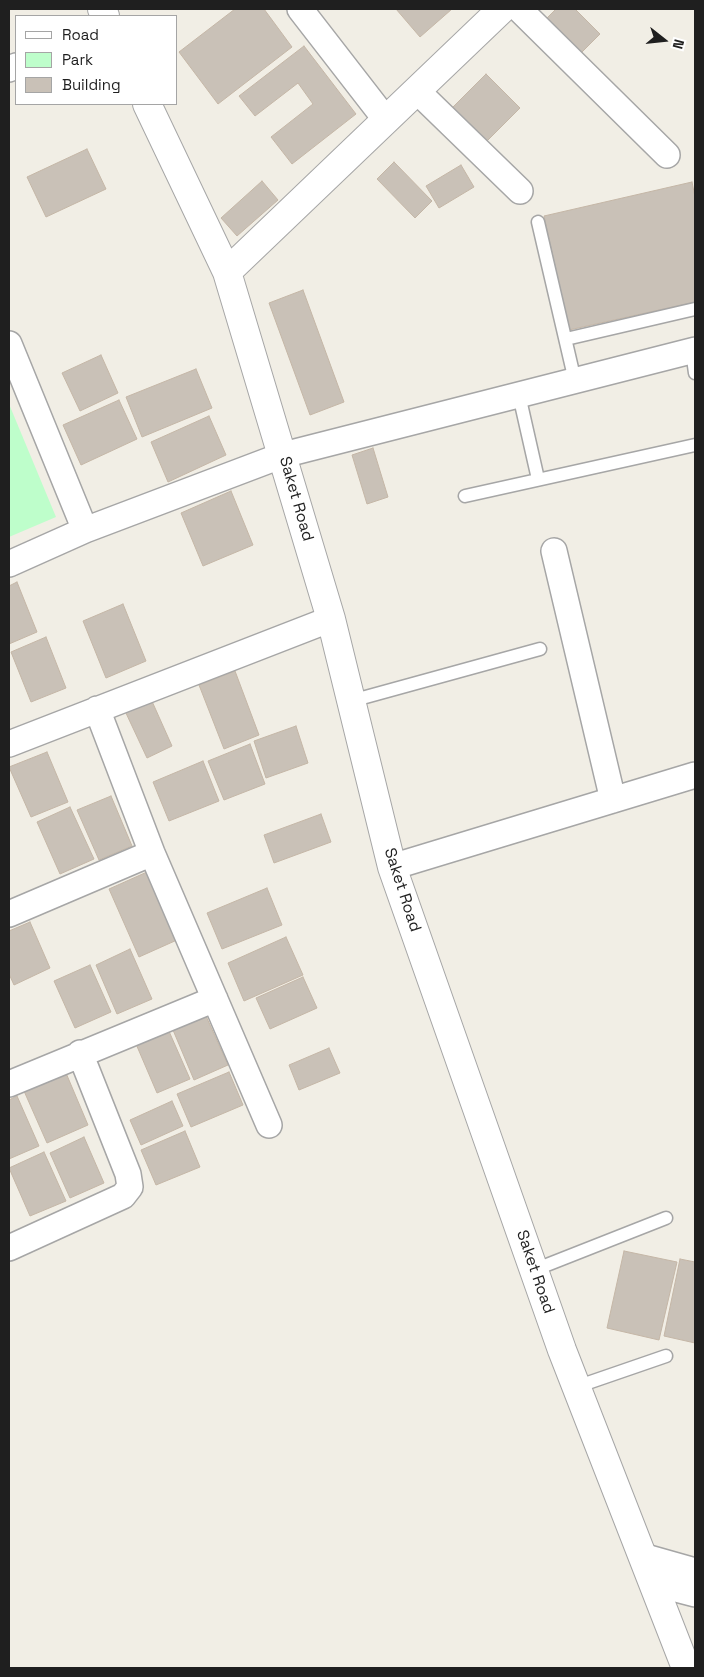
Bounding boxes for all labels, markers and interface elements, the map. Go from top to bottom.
legend [15,15,178,105]
north arrow [639,15,689,65]
text: Road [62,25,99,44]
text: N [668,37,688,51]
text: Park [62,50,93,69]
text: Building [62,75,121,94]
street label: Saket Road [275,454,317,544]
street label: Saket Road [379,846,425,934]
street label: Saket Road [512,1228,558,1316]

